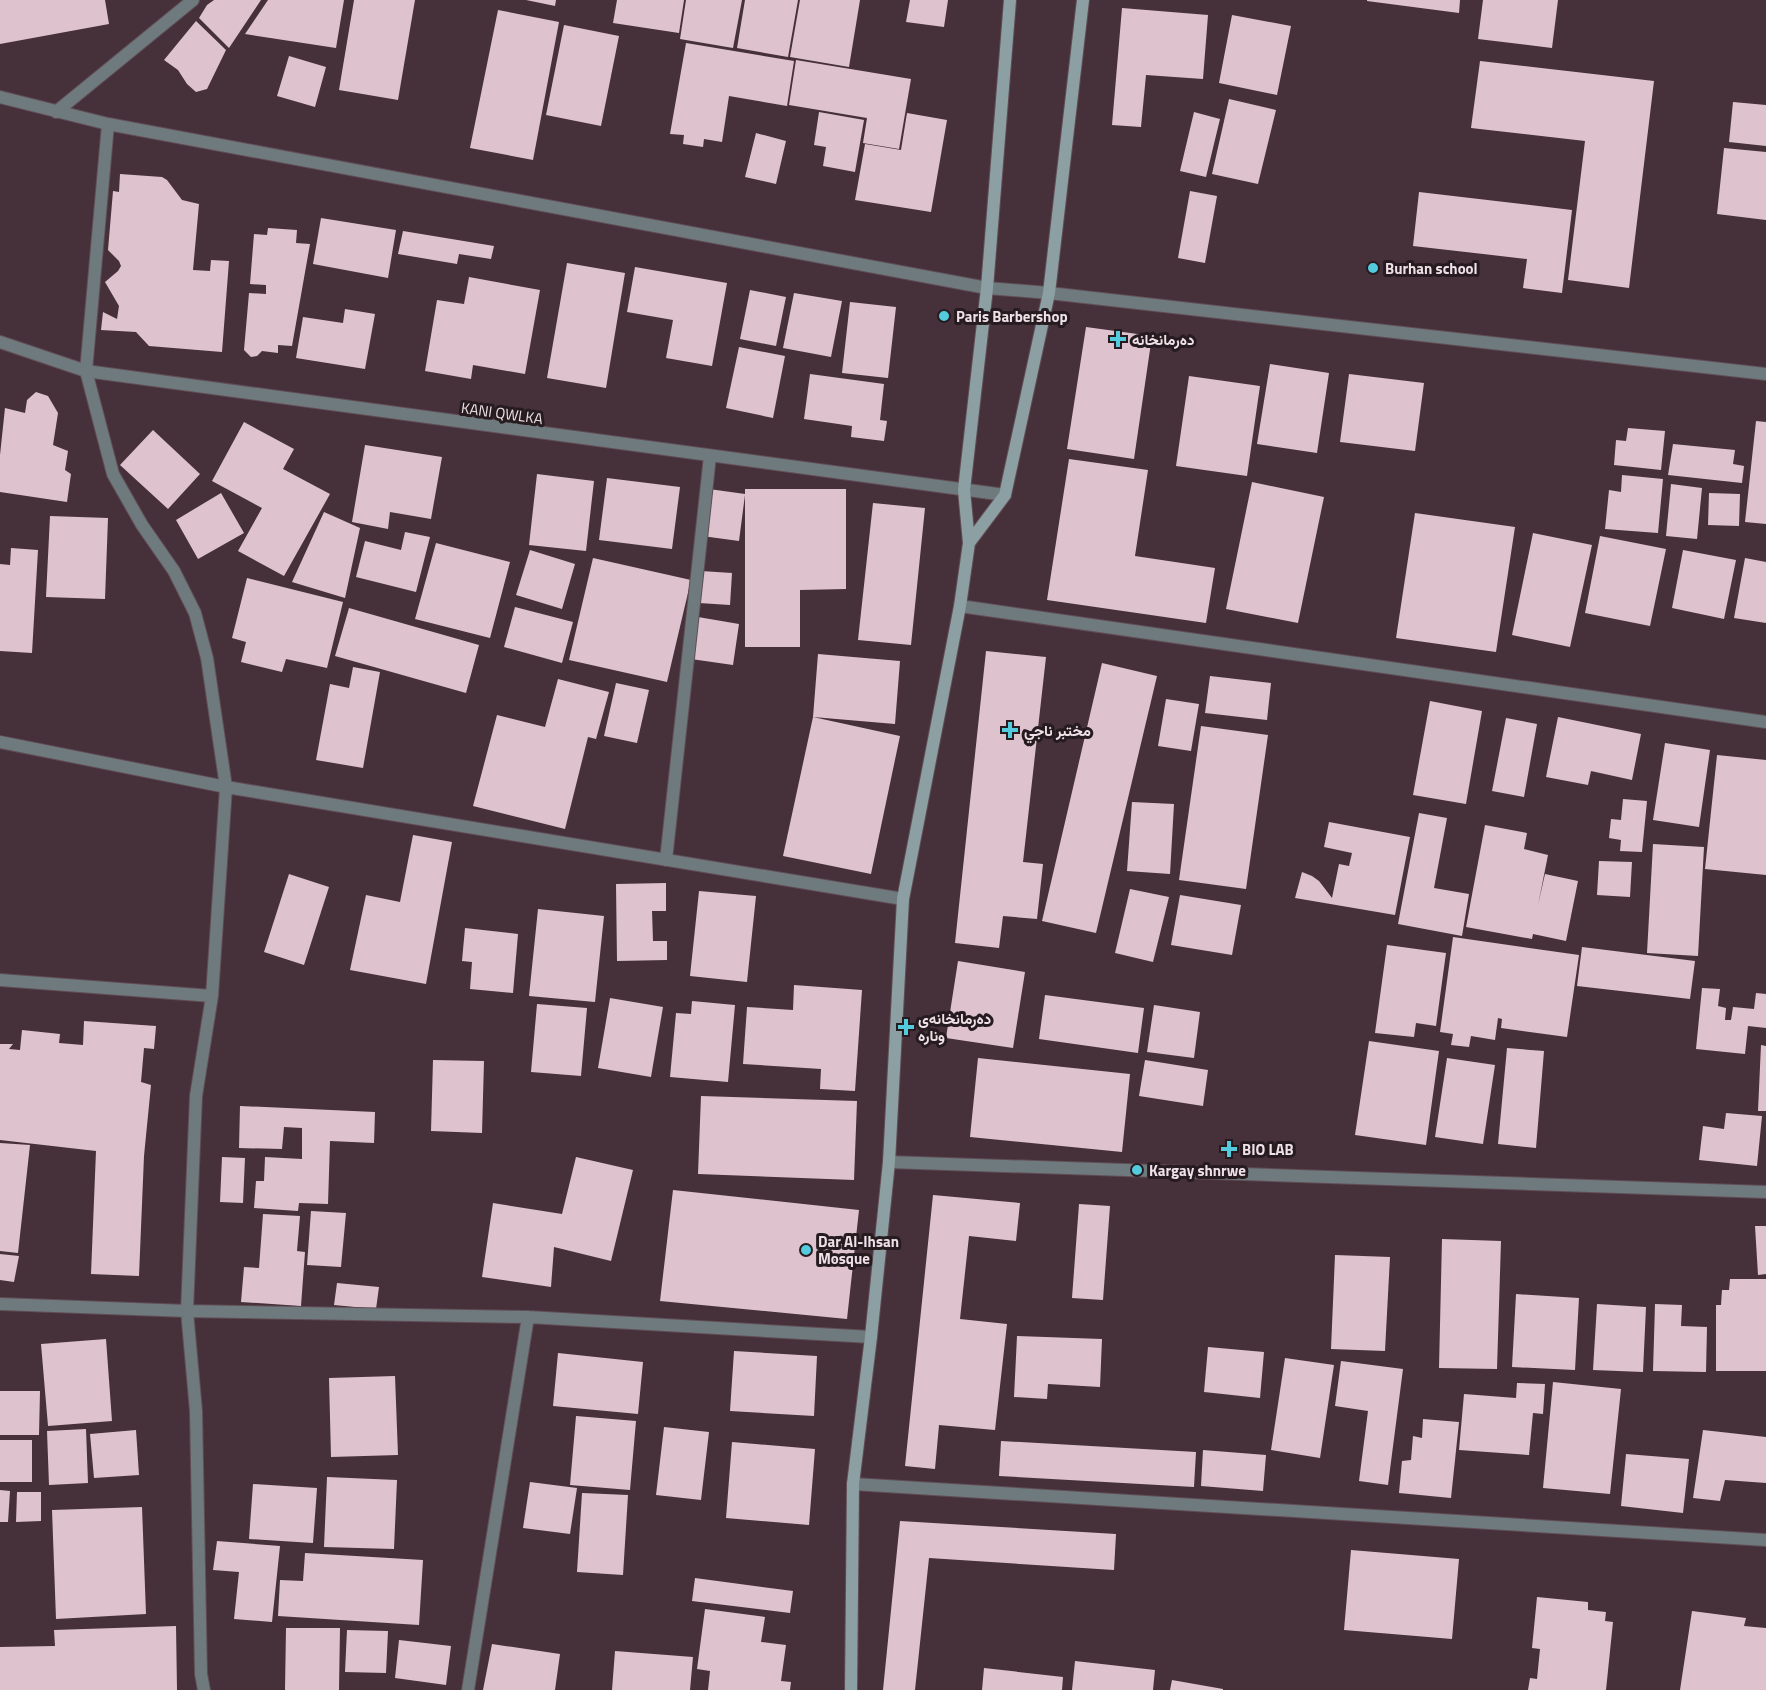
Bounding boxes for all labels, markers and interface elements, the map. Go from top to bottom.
place label: Burhan school [1385,257,1478,280]
marker: Burhan school [1366,261,1380,275]
place label: Paris Barbershop [956,305,1068,328]
marker: Paris Barbershop [937,309,951,323]
place label: دەرمانخانە [1132,328,1194,351]
marker: دەرمانخانە [1109,330,1127,348]
street label: KANI QWLKA [460,396,544,430]
place label: مختبر ناجي [1024,719,1091,744]
marker: مختبر ناجي [1001,721,1019,739]
place label: دەرمانخانەی ونارە [918,1007,991,1047]
marker: دەرمانخانەی ونارە [899,1020,913,1034]
place label: BIO LAB [1242,1138,1294,1161]
marker: BIO LAB [1220,1140,1238,1158]
place label: Kargay shnrwe [1149,1159,1246,1182]
marker: Kargay shnrwe [1130,1163,1144,1177]
place label: Dar Al-Ihsan Mosque [818,1230,899,1270]
marker: Dar Al-Ihsan Mosque [799,1243,813,1257]

